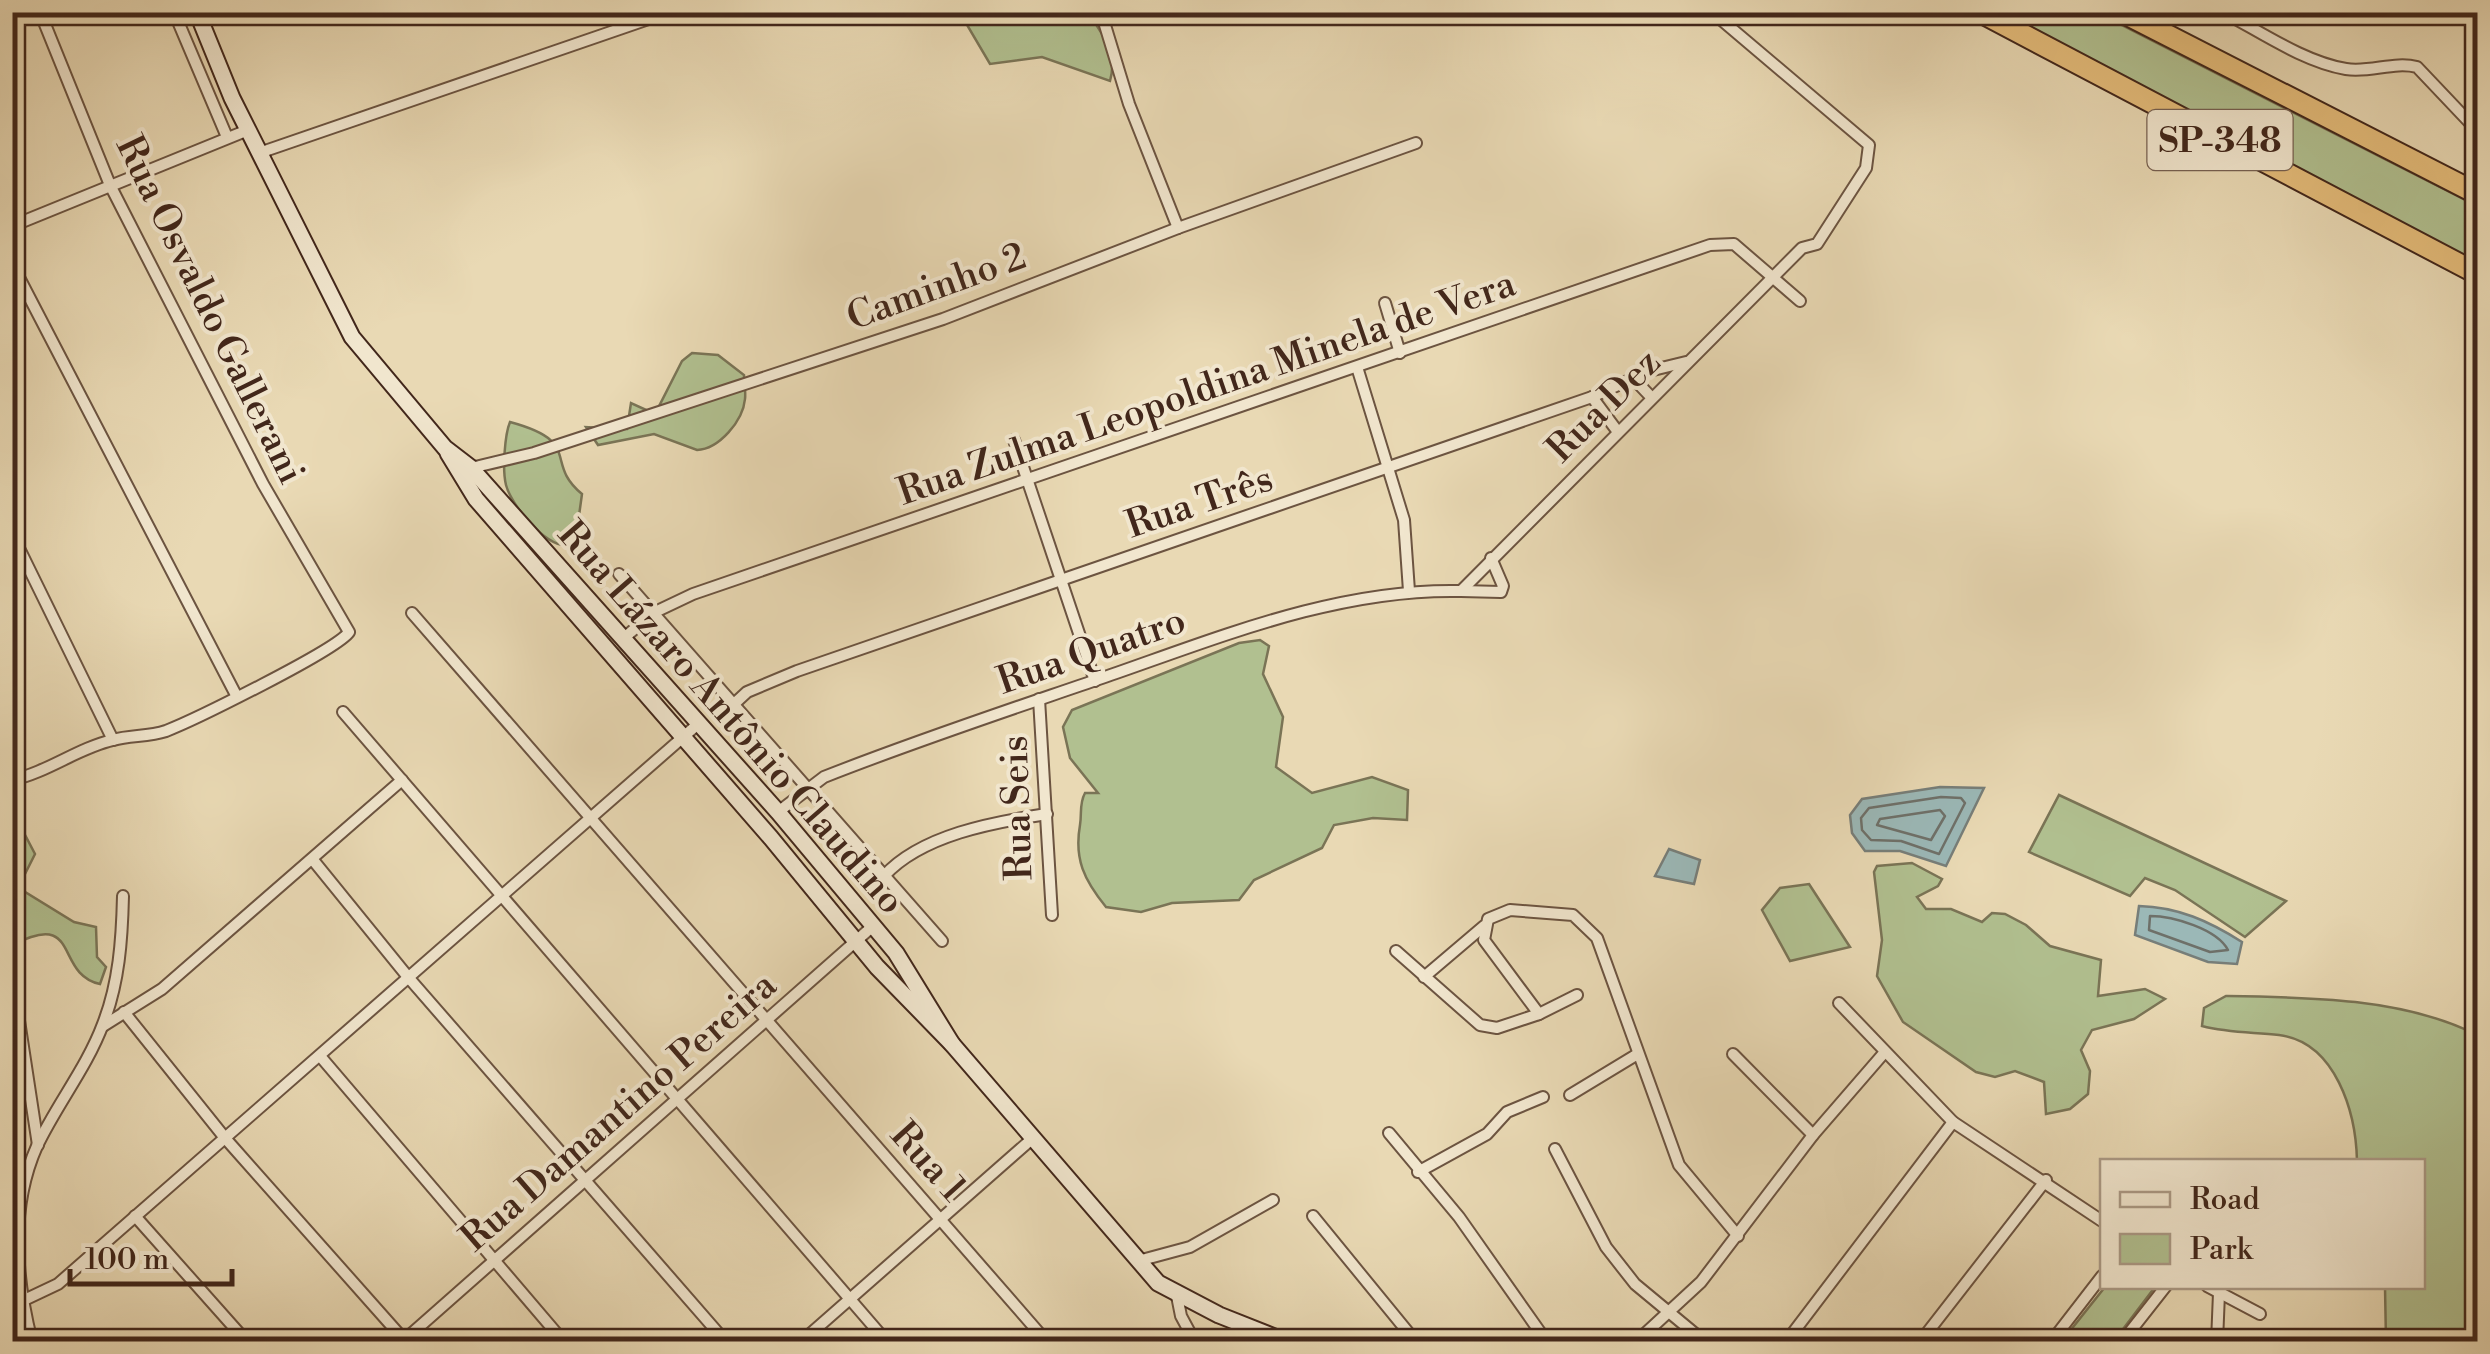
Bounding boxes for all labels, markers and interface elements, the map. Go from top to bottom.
road number: SP-348 [2148,110,2292,170]
street label: Rua Osvaldo Gallerani [105,128,314,492]
street label: Caminho 2 [840,233,1033,342]
street label: Rua Zulma Leopoldina Minela de Vera [891,260,1522,517]
street label: Rua Dez [1537,339,1671,473]
street label: Rua Três [1120,455,1279,549]
street label: Rua Lázaro Antônio Claudino [547,512,915,924]
street label: Rua Quatro [991,597,1192,706]
street label: Rua Seis [991,735,1044,881]
street label: Rua Damantino Pereira [452,962,787,1262]
street label: Rua 1 [880,1112,976,1212]
legend [2100,1159,2425,1289]
text: Road [2190,1181,2260,1219]
scale bar [70,1224,232,1286]
text: Park [2190,1231,2254,1269]
text: 100 m [85,1241,169,1279]

